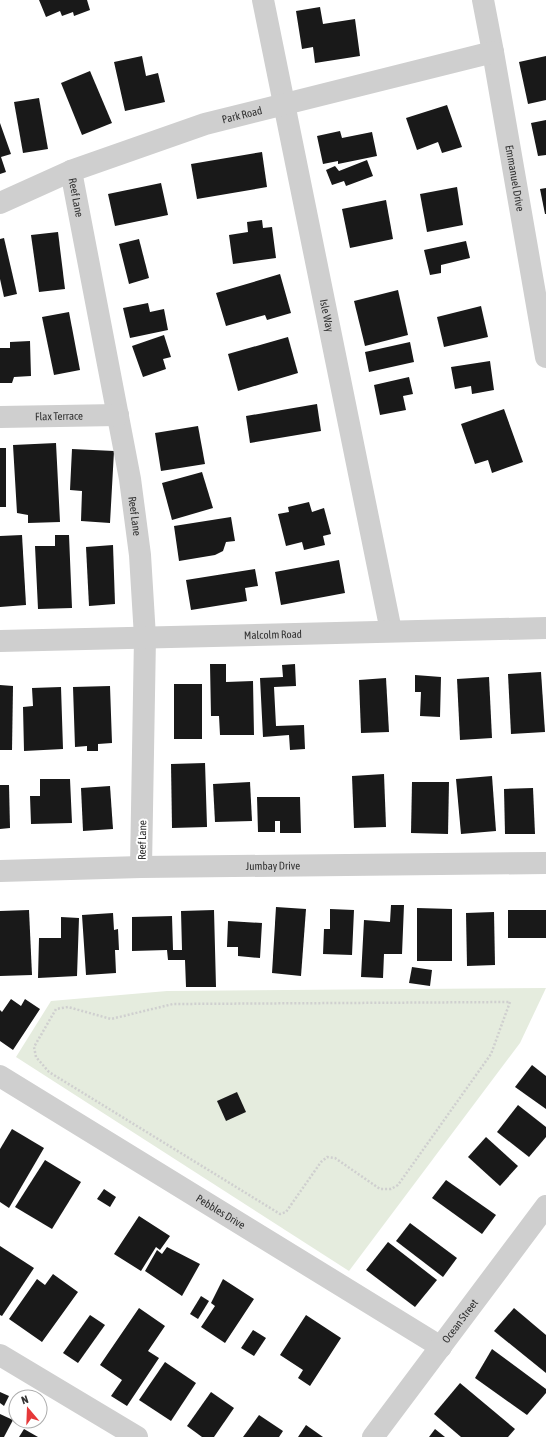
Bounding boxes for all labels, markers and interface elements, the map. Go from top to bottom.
street label: Park Road [221,104,263,126]
street label: Emmanuel Drive [503,144,527,212]
street label: Reef Lane [66,177,86,218]
street label: Isle Way [318,298,336,334]
street label: Flax Terrace [35,410,83,422]
street label: Reef Lane [126,496,143,537]
street label: Malcolm Road [244,628,302,641]
street label: Reef Lane [136,820,148,860]
street label: Jumbay Drive [246,859,300,872]
street label: Pebbles Drive [194,1192,247,1231]
street label: Ocean Street [440,1297,480,1345]
north arrow [8,1389,48,1429]
text: N [20,1393,30,1406]

